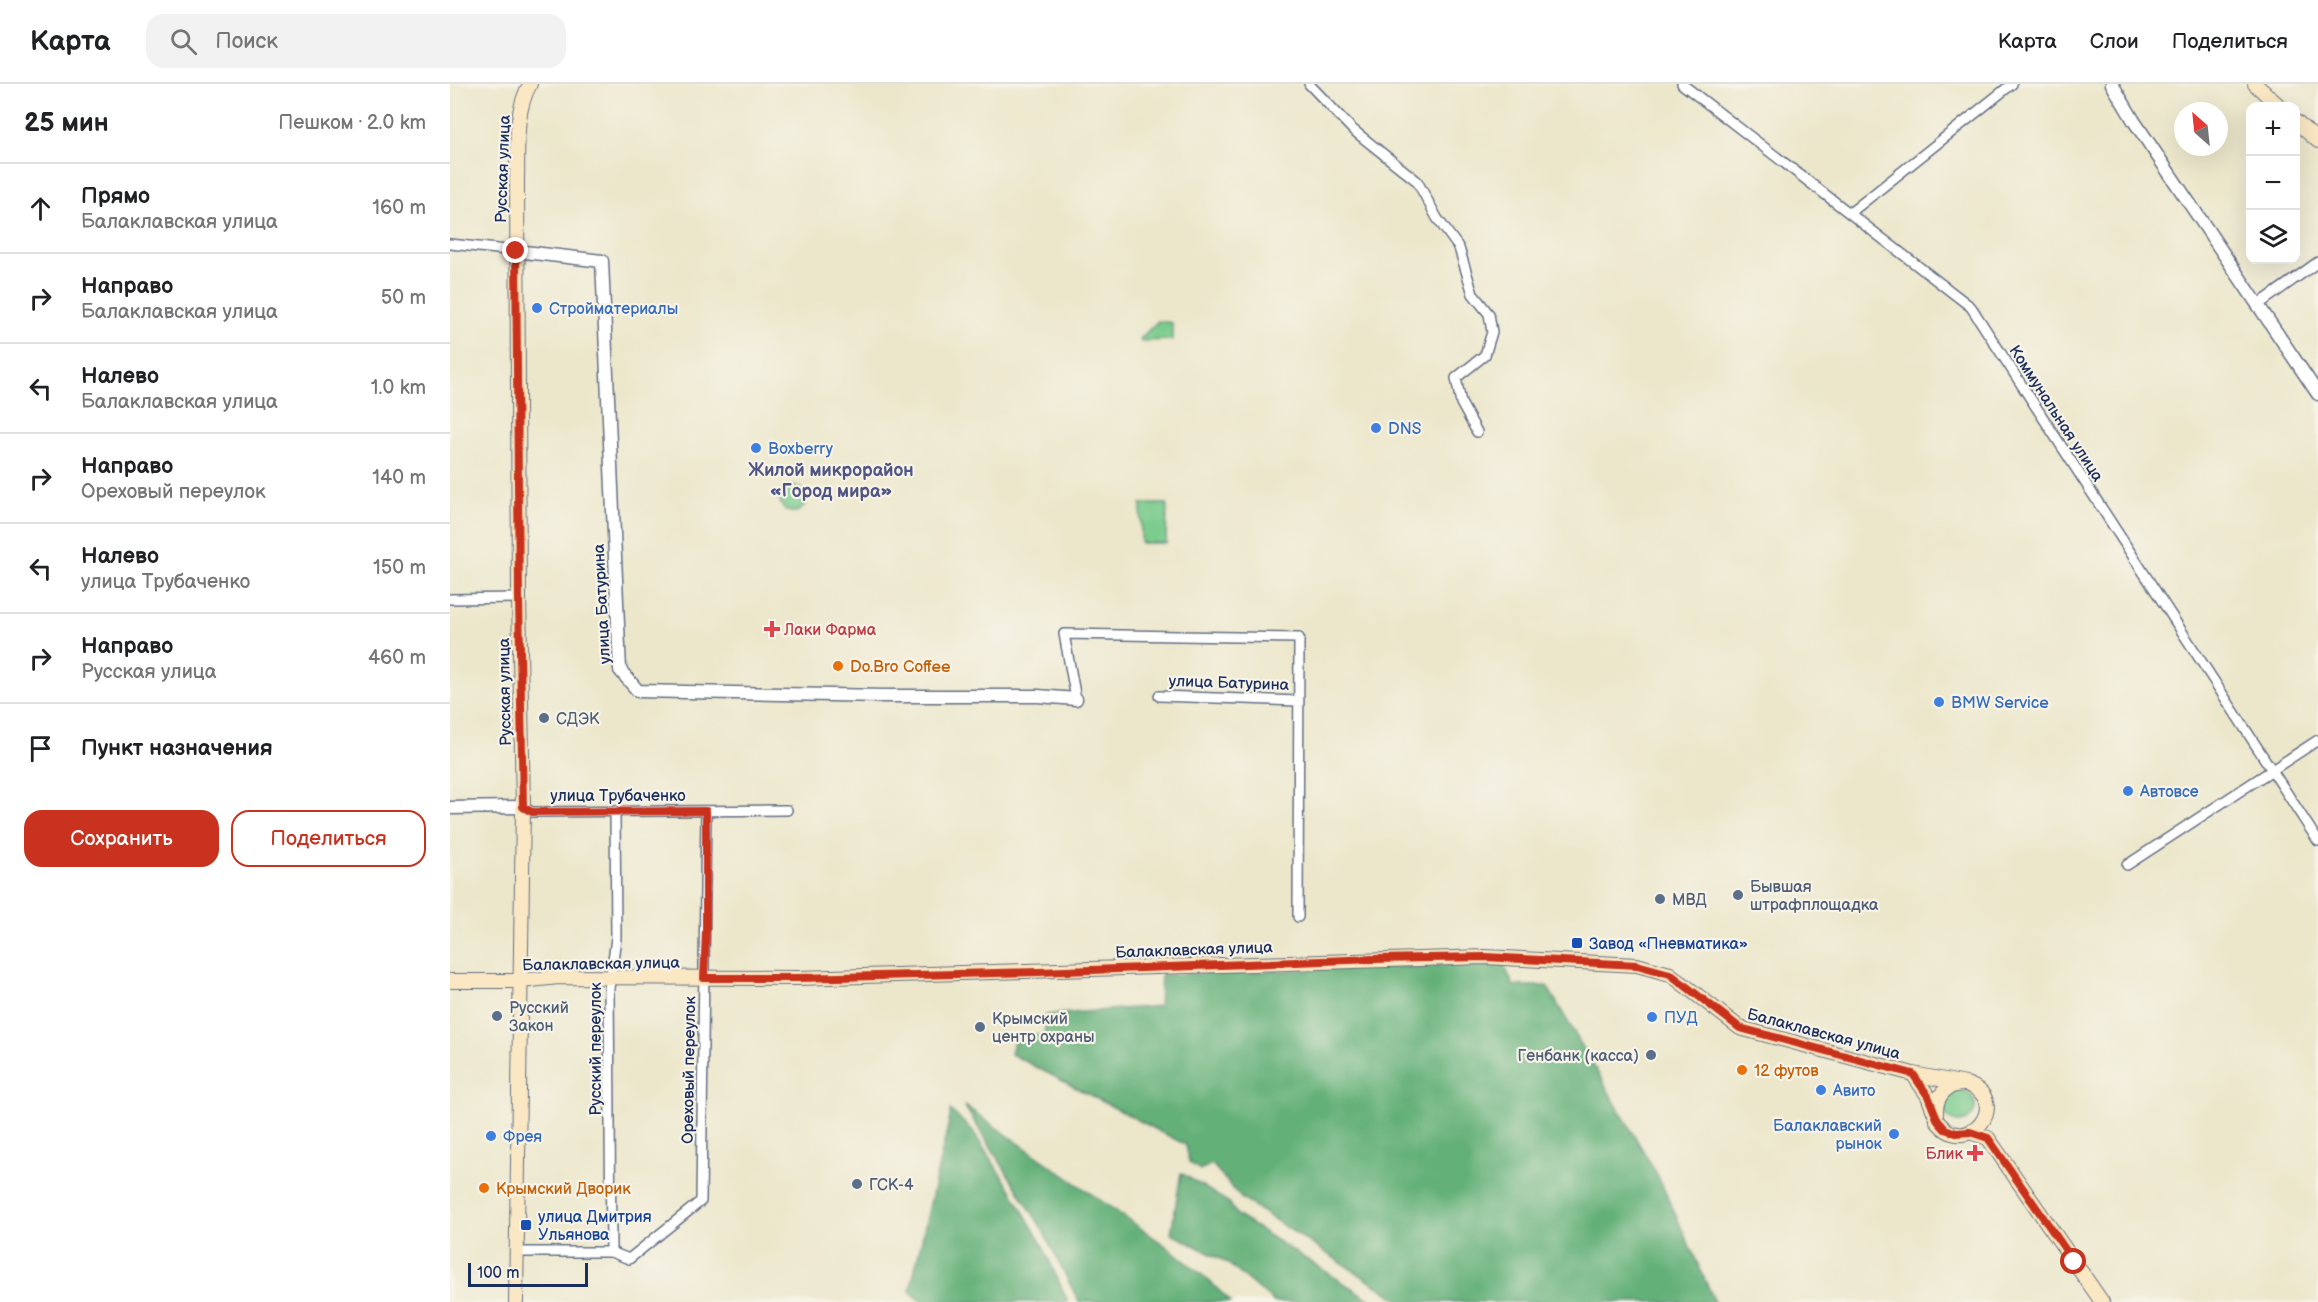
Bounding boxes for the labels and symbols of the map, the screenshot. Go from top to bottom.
north arrow [2174,102,2228,156]
street label: Русская улица [492,114,515,224]
route end [502,237,528,263]
place label: Стройматериалы [549,300,678,319]
marker: Стройматериалы [530,301,544,315]
street label: Коммунальная улица [2005,342,2107,486]
place label: DNS [1388,420,1421,439]
marker: DNS [1369,421,1383,435]
place label: Boxberry [768,440,834,459]
marker: Boxberry [749,441,763,455]
district label: Жилой микрорайон «Город мира» [748,460,914,502]
street label: улица Батурина [590,543,615,665]
place label: Лаки Фарма [783,621,877,640]
marker: Лаки Фарма [765,622,779,636]
street label: Русская улица [495,637,516,746]
place label: Do.Bro Coffee [850,658,951,677]
marker: Do.Bro Coffee [831,659,845,673]
street label: улица Батурина [1168,672,1290,695]
place label: BMW Service [1951,694,2049,713]
marker: BMW Service [1932,695,1946,709]
place label: СДЭК [556,710,600,729]
marker: СДЭК [537,711,551,725]
place label: Автовсе [2139,783,2199,802]
marker: Автовсе [2121,784,2135,798]
street label: улица Трубаченко [550,787,686,806]
place label: Бывшая штрафплощадка [1750,878,1879,915]
marker: Бывшая штрафплощадка [1731,888,1745,902]
place label: МВД [1672,891,1707,910]
marker: МВД [1653,892,1667,906]
place label: Завод «Пневматика» [1589,935,1748,954]
marker: Завод «Пневматика» [1570,936,1584,950]
street label: Балаклавская улица [1115,938,1274,963]
street label: Балаклавская улица [522,954,680,975]
street label: Русский переулок [587,982,606,1116]
street label: Ореховый переулок [679,996,700,1144]
place label: Русский Закон [509,999,569,1036]
street label: Балаклавская улица [1745,1005,1903,1064]
marker: Русский Закон [490,1009,504,1023]
place label: ПУД [1664,1009,1698,1028]
place label: Крымский центр охраны [992,1010,1095,1047]
marker: ПУД [1645,1010,1659,1024]
marker: Крымский центр охраны [973,1020,987,1034]
place label: Генбанк (касса) [1518,1047,1639,1066]
marker: Генбанк (касса) [1644,1048,1658,1062]
place label: 12 футов [1754,1062,1819,1081]
marker: 12 футов [1735,1063,1749,1077]
place label: Авито [1832,1082,1875,1101]
marker: Авито [1814,1083,1828,1097]
place label: Балаклавский рынок [1773,1117,1882,1154]
marker: Балаклавский рынок [1887,1127,1901,1141]
place label: Фрея [503,1128,542,1147]
marker: Фрея [484,1129,498,1143]
place label: Блик [1925,1145,1963,1164]
marker: Блик [1968,1146,1982,1160]
place label: ГСК-4 [869,1176,914,1195]
marker: ГСК-4 [850,1177,864,1191]
place label: Крымский Дворик [496,1180,631,1199]
marker: Крымский Дворик [477,1181,491,1195]
place label: улица Дмитрия Ульянова [538,1208,652,1245]
marker: улица Дмитрия Ульянова [519,1218,533,1232]
route start [2060,1248,2086,1274]
scale bar [468,1260,588,1288]

